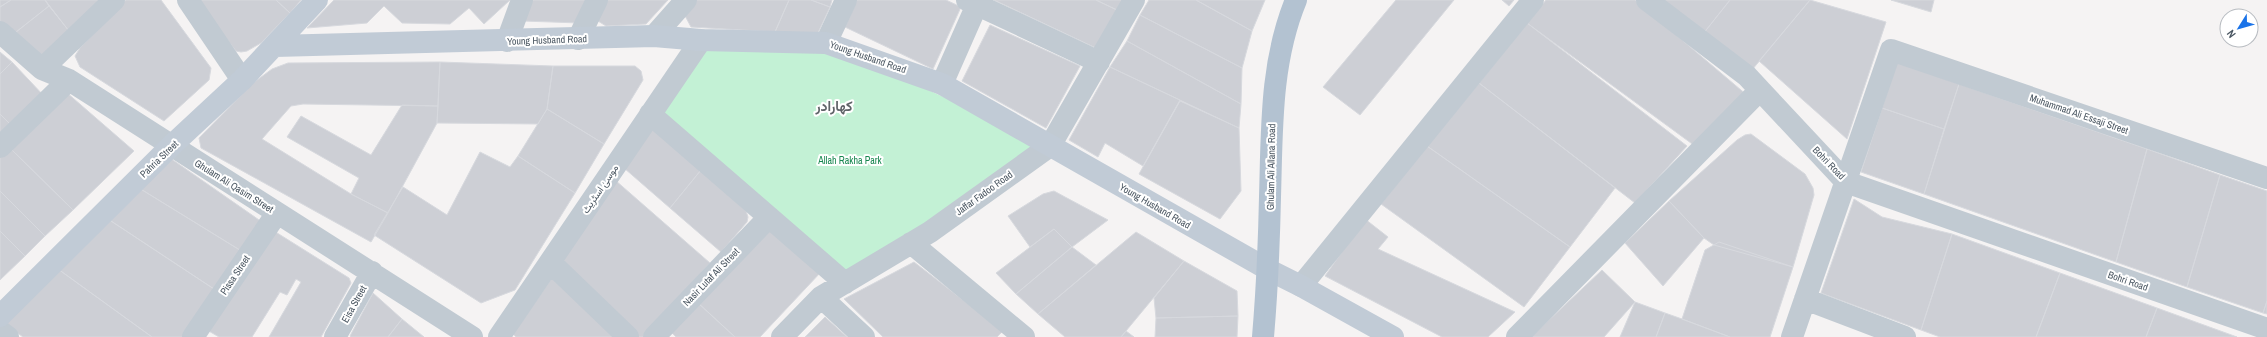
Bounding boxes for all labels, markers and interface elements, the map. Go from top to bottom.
north arrow [2219,8,2259,48]
text: N [2223,27,2239,41]
street label: Young Husband Road [507,32,587,48]
street label: Young Husband Road [828,38,908,76]
street label: Muhammad Ali Essaji Street [2028,91,2131,137]
district label: کھارادر [815,97,852,115]
street label: Ghulam Ali Allana Road [1264,124,1278,210]
street label: Pahria Street [137,137,181,180]
street label: Bohri Road [1810,144,1848,182]
park label: Allah Rakha Park [817,154,883,167]
street label: Ghulam Ali Qasim Street [192,156,277,216]
street label: موسیٰ اسٹریٹ [579,162,621,216]
street label: Jaffar Fadoo Road [953,168,1015,218]
street label: Young Husband Road [1117,180,1193,232]
street label: Nasir Lutaf Ali Street [680,245,742,309]
street label: Pissa Street [217,252,253,297]
street label: Bohri Road [2106,268,2150,294]
street label: Eisa Street [338,282,370,325]

